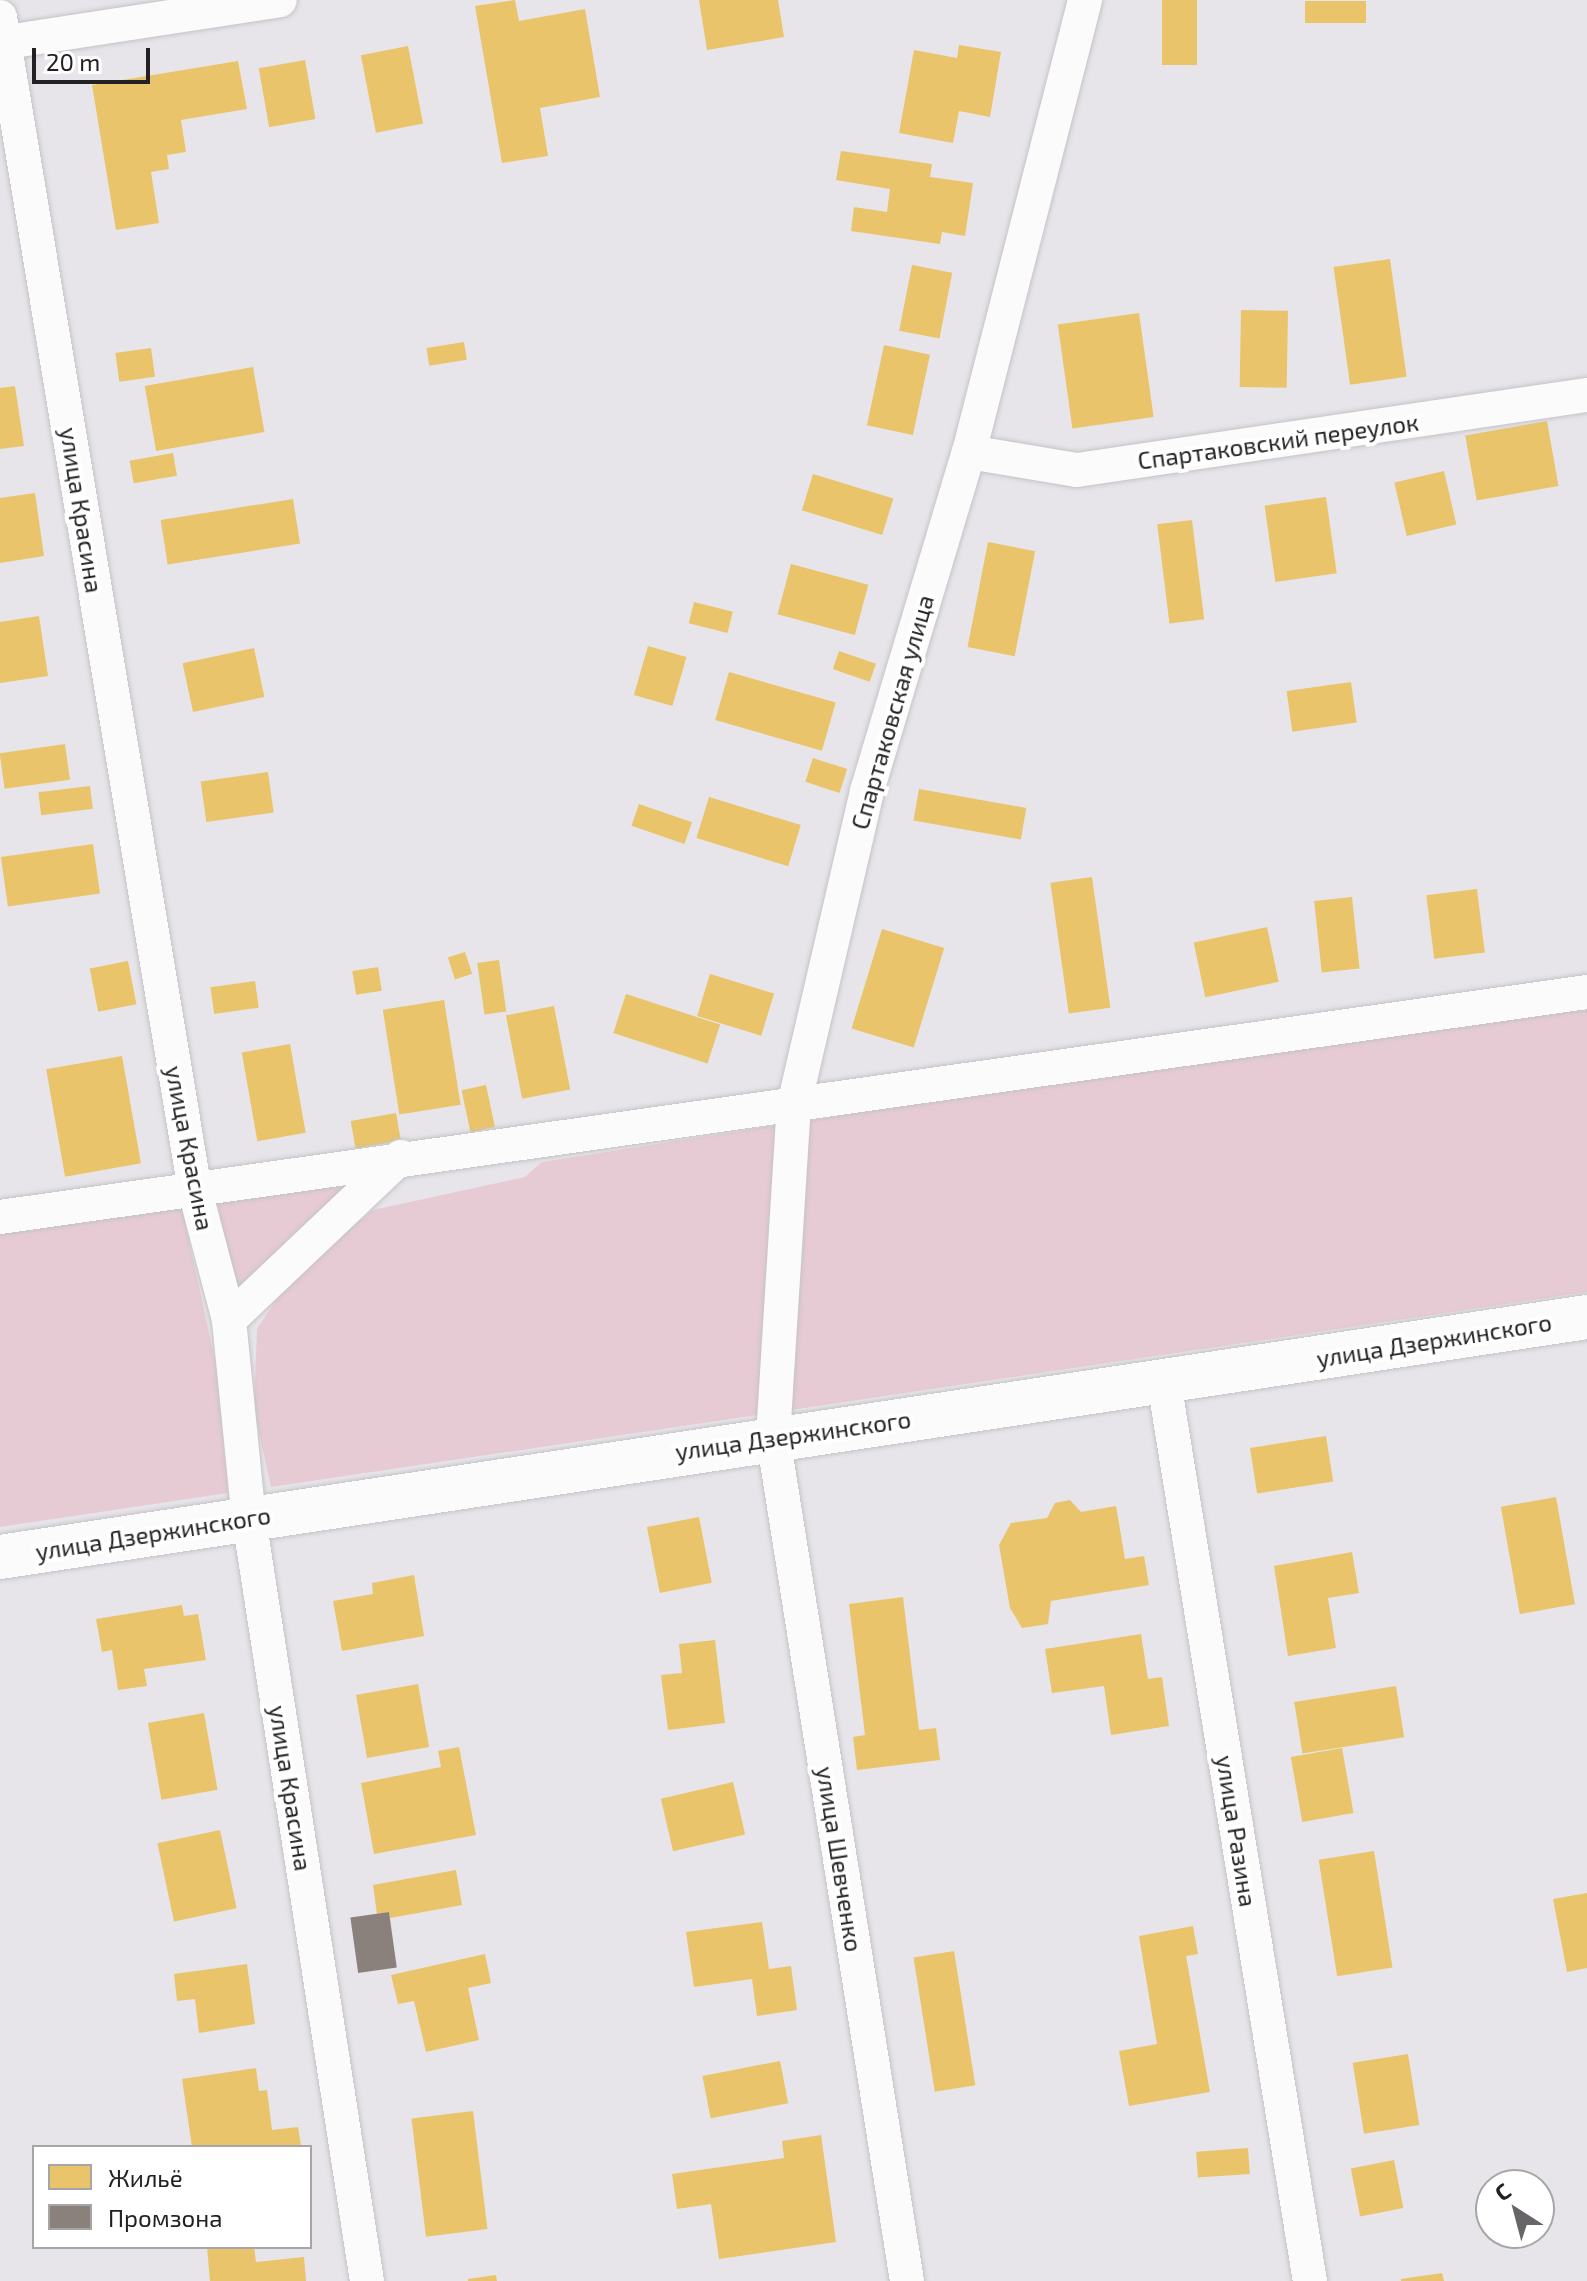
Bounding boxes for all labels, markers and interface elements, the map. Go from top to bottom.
scale bar [36,32,154,82]
text: 20 m [46,47,100,76]
street label: Спартаковский переулок [1136,407,1420,475]
street label: улица Красина [55,425,109,595]
street label: Спартаковская улица [845,591,939,833]
street label: улица Красина [160,1063,220,1233]
street label: улица Дзержинского [1314,1307,1554,1373]
street label: улица Дзержинского [673,1404,913,1466]
street label: улица Дзержинского [33,1500,273,1566]
street label: улица Красина [264,1703,318,1873]
street label: улица Разина [1211,1753,1263,1909]
street label: улица Шевченко [811,1764,869,1954]
legend [32,2145,312,2249]
text: Жильё [108,2163,183,2192]
north arrow [1475,2169,1555,2249]
text: С [1489,2177,1515,2206]
text: Промзона [108,2203,223,2232]

